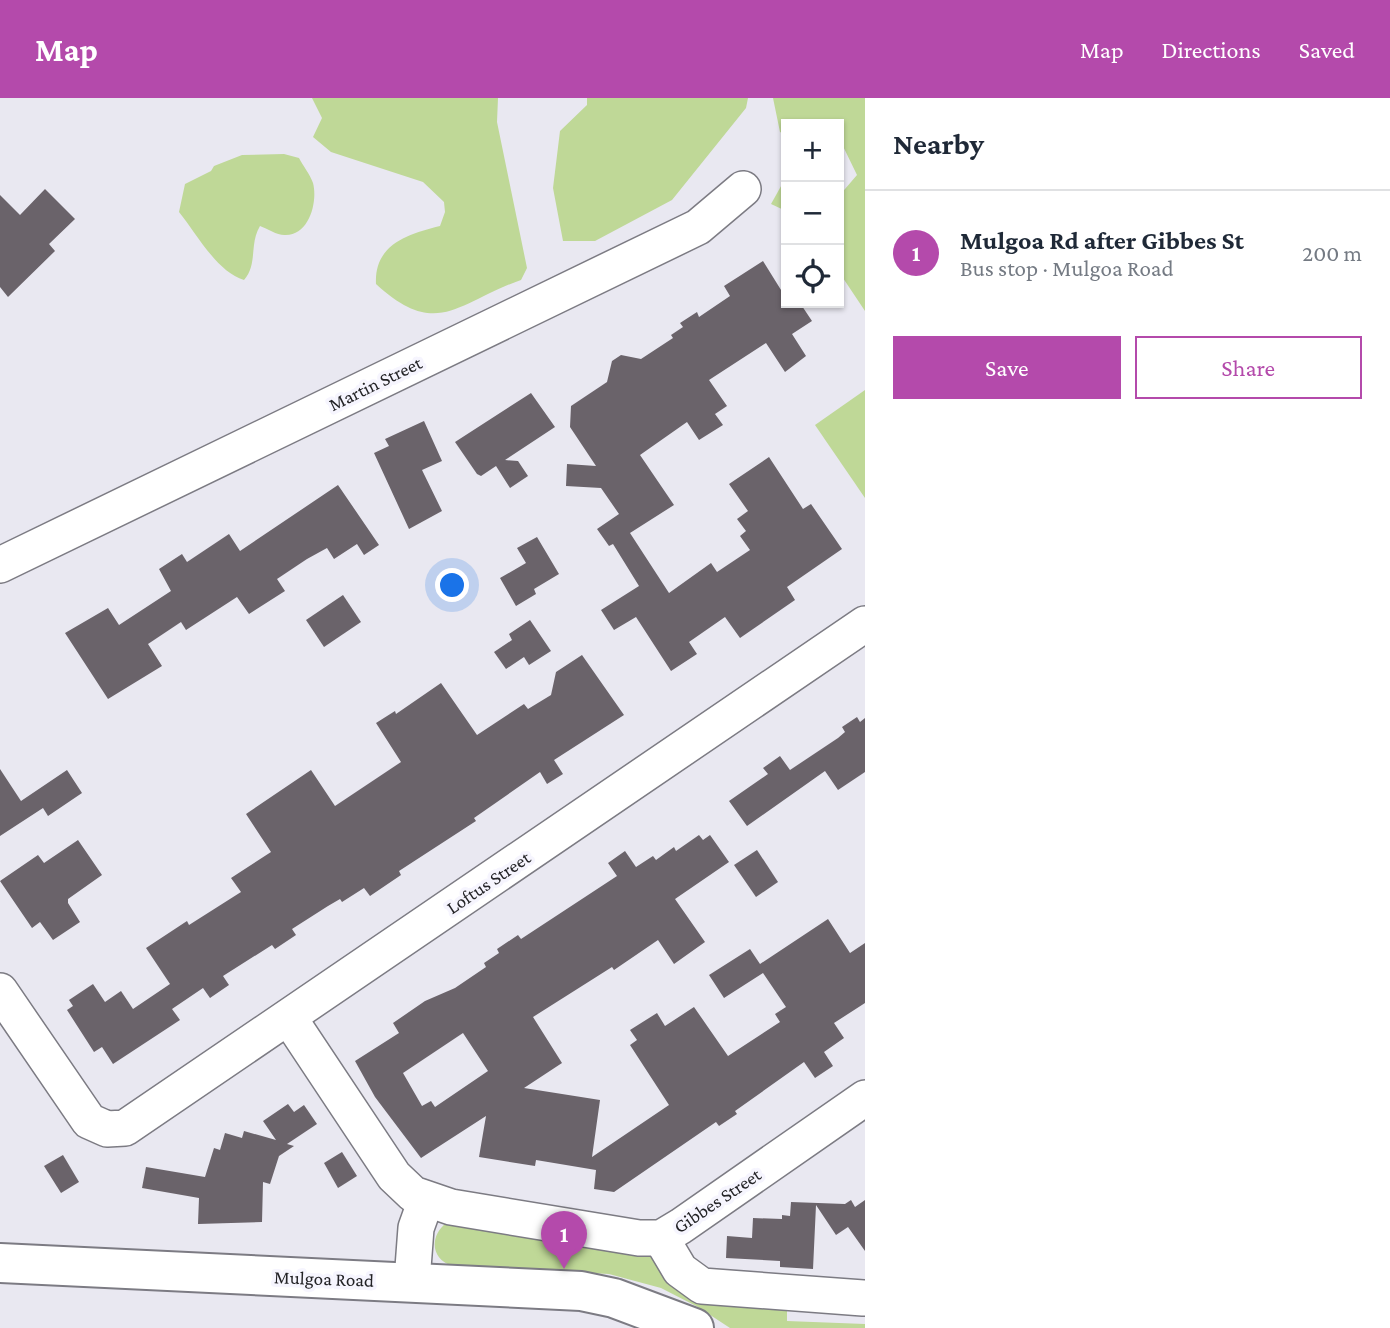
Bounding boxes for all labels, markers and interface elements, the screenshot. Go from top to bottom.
text: Map [35,31,98,68]
text: Map [1080,36,1124,63]
text: Directions [1162,36,1261,63]
text: Saved [1299,36,1355,63]
map controls [781,119,844,308]
button: + [781,119,844,182]
text: Nearby [893,127,984,160]
button: − [781,182,844,245]
text: Mulgoa Rd after Gibbes St [960,226,1244,255]
text: 1 [912,240,920,266]
text: 200 m [1302,240,1362,266]
button: locate [781,245,844,308]
text: Bus stop · Mulgoa Road [960,255,1174,281]
button: Save [893,336,1121,399]
button: Share [1135,336,1362,399]
street label: Martin Street [325,352,426,415]
your location [435,568,469,602]
street label: Loftus Street [442,846,535,918]
street label: Gibbes Street [670,1163,765,1237]
pin: 1 [541,1211,587,1269]
street label: Mulgoa Road [274,1266,374,1291]

